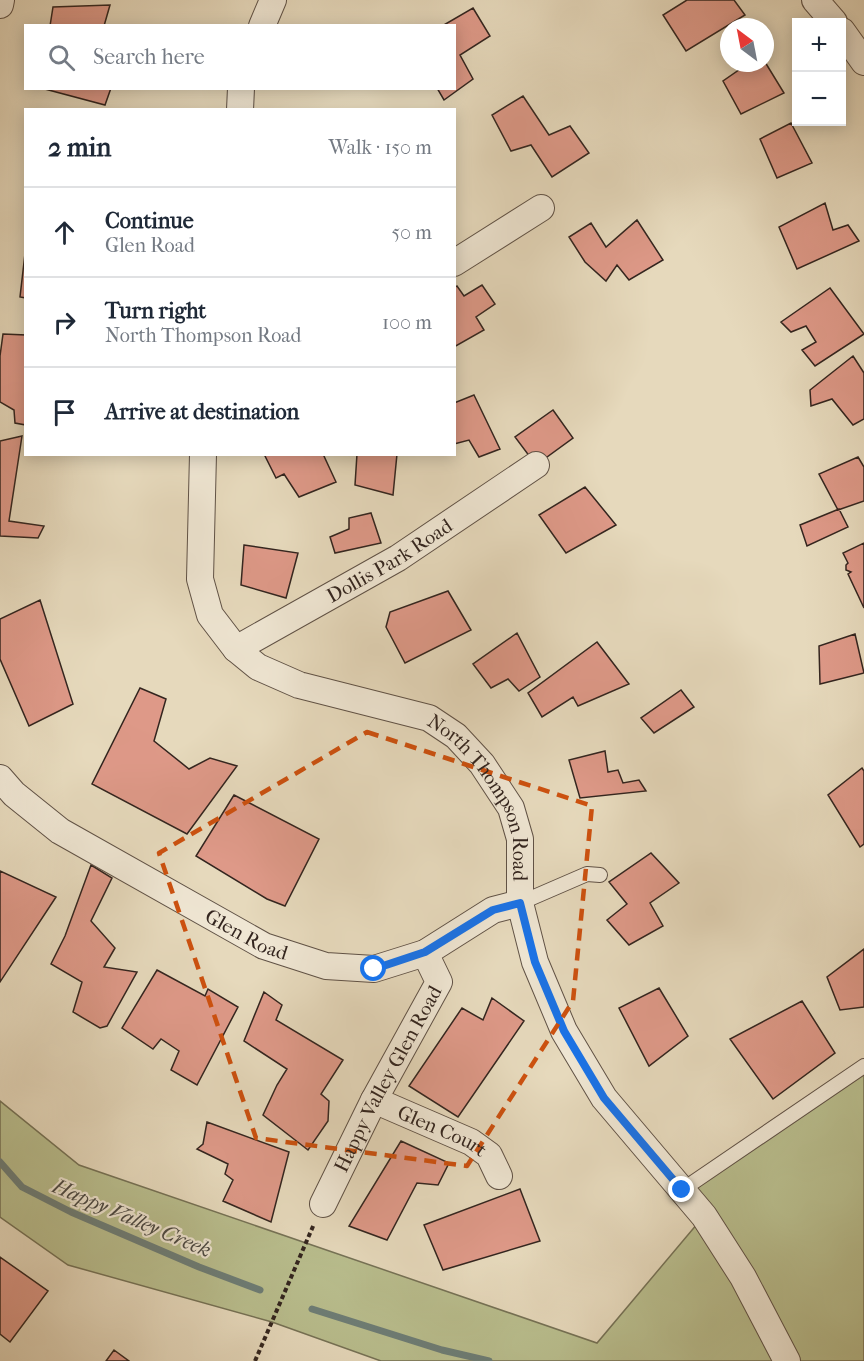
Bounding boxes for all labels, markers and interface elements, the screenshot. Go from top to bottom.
north arrow [720,18,774,72]
map controls [792,18,846,126]
button: + [792,18,846,72]
search box [24,24,456,90]
icon: search [45,41,78,74]
text: Search here [93,44,205,70]
button: − [792,72,846,126]
text: 2 min [48,132,111,163]
text: Walk · 150 m [328,136,432,159]
text: Continue [105,208,194,234]
icon: ahead [48,216,81,249]
text: 50 m [391,221,432,244]
text: Glen Road [105,234,195,257]
text: Turn right [105,298,206,324]
icon: right [48,306,81,339]
text: 100 m [382,311,432,334]
text: North Thompson Road [105,324,301,347]
icon: arrive [48,396,81,429]
text: Arrive at destination [105,399,299,425]
street label: Dollis Park Road [323,513,457,607]
street label: North Thompson Road [424,709,532,882]
street label: Glen Road [201,904,292,965]
route start [360,955,386,981]
street label: Happy Valley Glen Road [329,980,447,1176]
street label: Glen Court [394,1100,492,1161]
water label: Happy Valley Creek [48,1173,215,1262]
route end [668,1176,694,1202]

